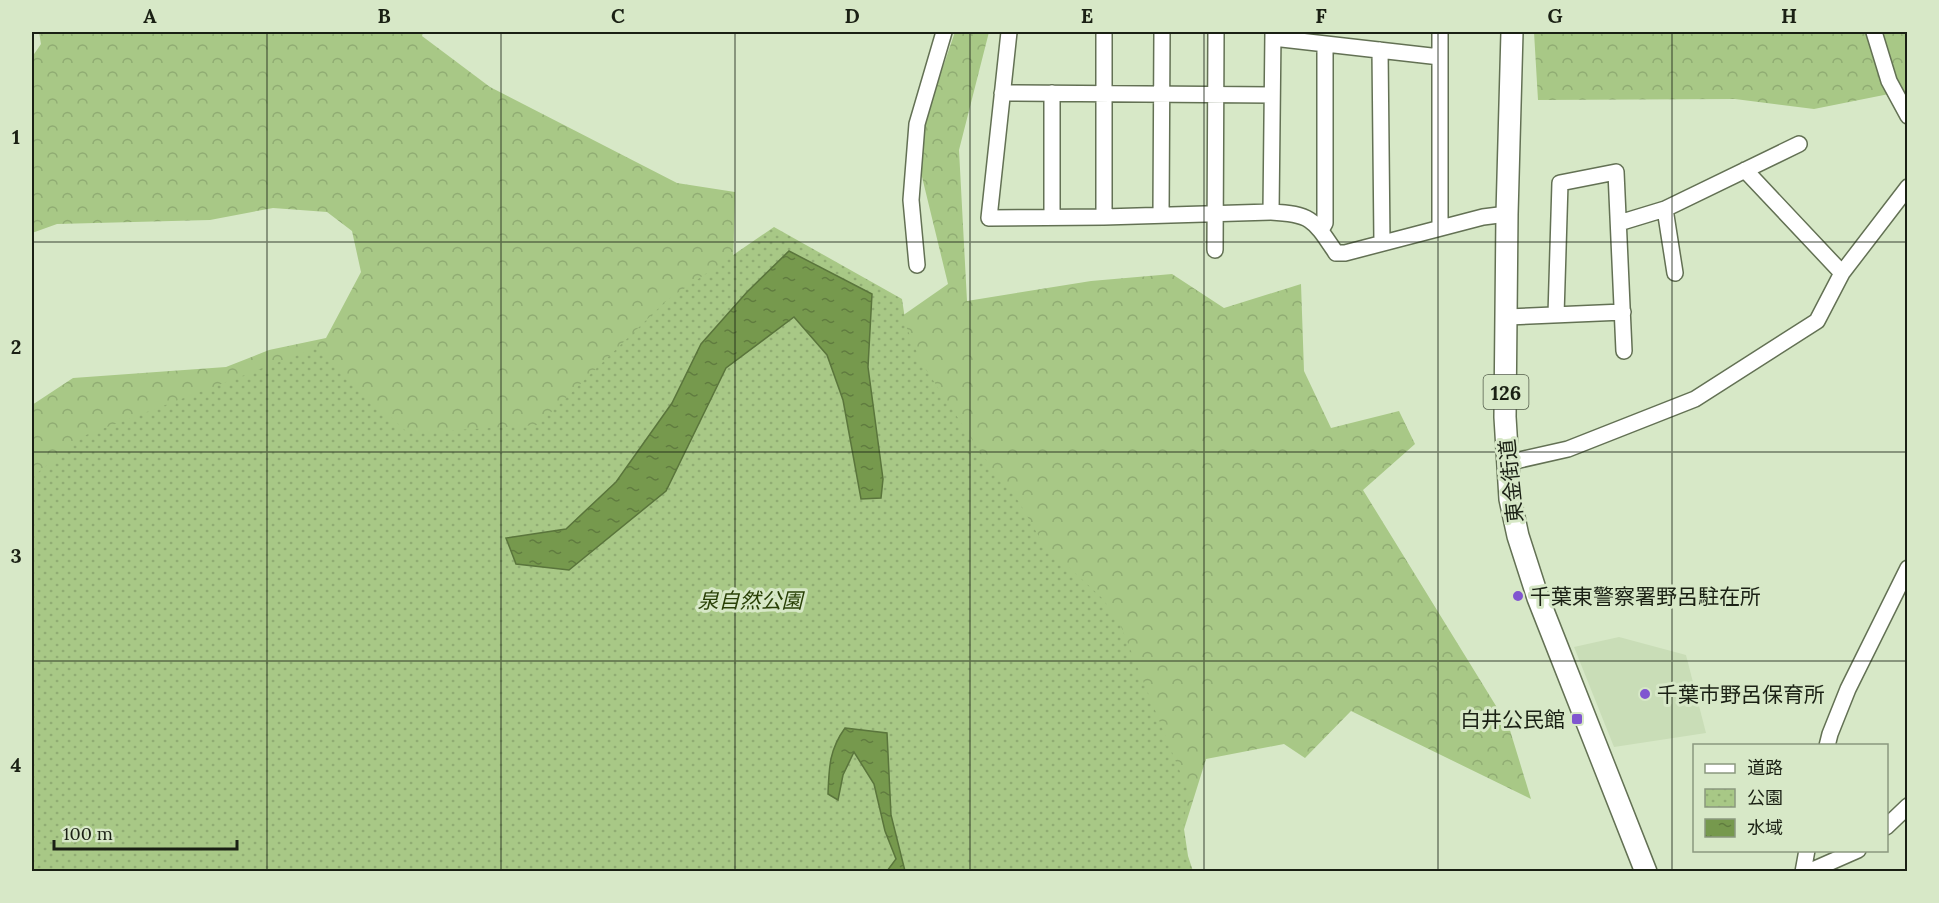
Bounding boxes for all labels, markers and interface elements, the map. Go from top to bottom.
text: A [143,3,157,28]
text: B [377,3,391,28]
text: C [611,3,625,28]
text: D [844,3,860,28]
text: E [1081,3,1093,28]
text: F [1315,3,1327,28]
text: G [1547,3,1563,28]
text: H [1781,3,1797,28]
text: 1 [12,124,20,149]
text: 2 [11,334,21,359]
road number: 126 [1484,375,1528,409]
street label: 東金街道 [1493,438,1529,524]
text: 3 [10,543,22,568]
place label: 千葉東警察署野呂駐在所 [1530,583,1761,610]
park label: 泉自然公園 [698,587,805,614]
marker: 千葉東警察署野呂駐在所 [1511,589,1525,603]
place label: 千葉市野呂保育所 [1657,681,1825,708]
marker: 千葉市野呂保育所 [1638,687,1652,701]
place label: 白井公民館 [1460,706,1565,733]
marker: 白井公民館 [1570,712,1584,726]
legend [1693,744,1888,852]
text: 4 [11,752,22,777]
text: 道路 [1747,756,1783,779]
text: 公園 [1747,786,1783,809]
scale bar [54,813,237,851]
text: 水域 [1747,816,1783,839]
text: 100 m [63,822,113,845]

